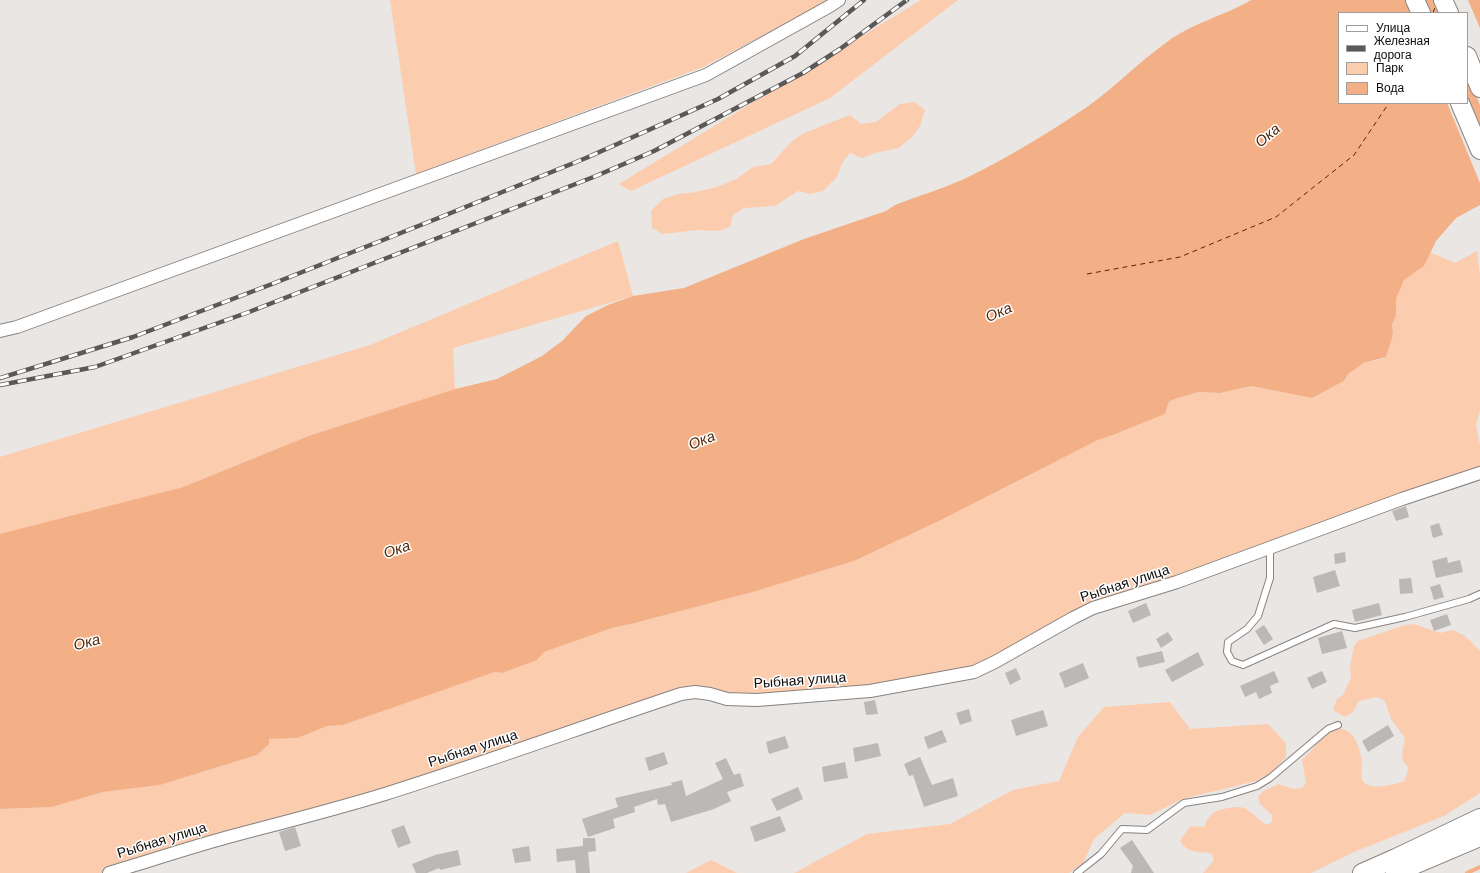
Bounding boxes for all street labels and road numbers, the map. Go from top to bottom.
street label: Рыбная улица [1078,562,1172,606]
street label: Рыбная улица [753,669,847,693]
street label: Рыбная улица [426,727,520,771]
street label: Рыбная улица [115,819,209,863]

